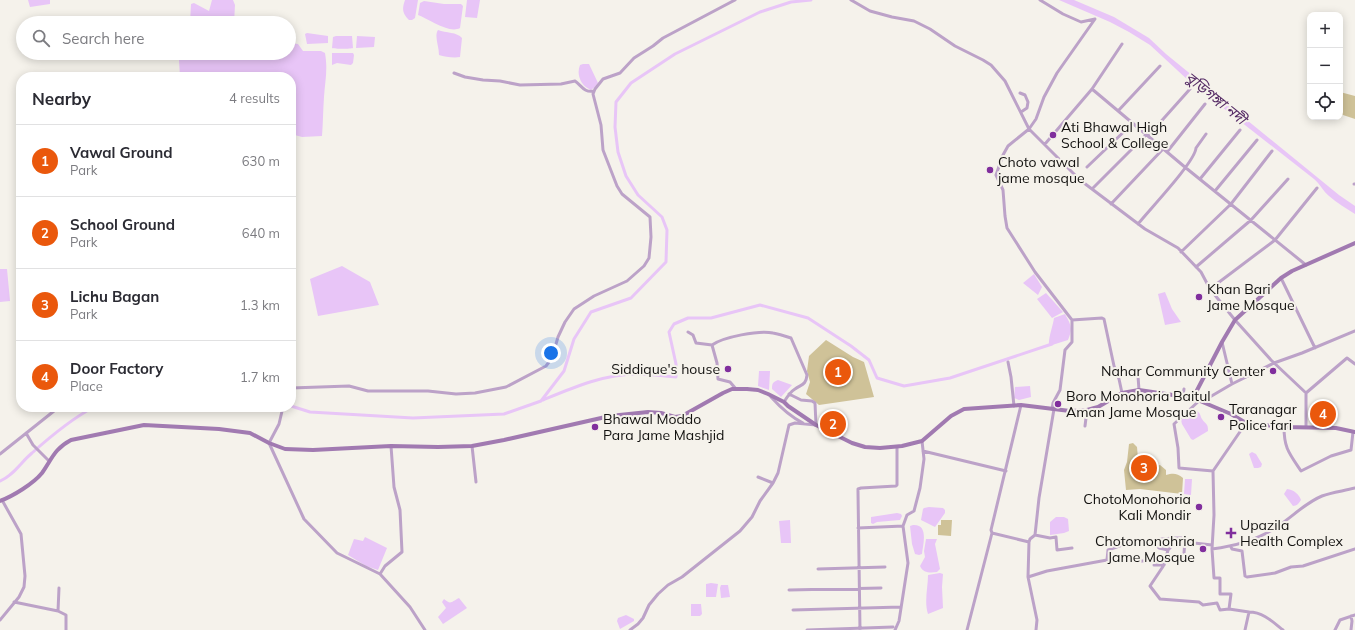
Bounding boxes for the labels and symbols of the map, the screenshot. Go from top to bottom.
water label: বুড়িগঙ্গা নদী [1182,68,1253,130]
place label: Ati Bhawal High School & College [1061,118,1168,152]
marker: Ati Bhawal High School & College [1048,130,1058,140]
place label: Choto vawal jame mosque [997,153,1085,187]
marker: Choto vawal jame mosque [985,165,995,175]
place label: Khan Bari Jame Mosque [1207,280,1295,314]
marker: Khan Bari Jame Mosque [1194,292,1204,302]
your location [541,343,561,363]
pin: 1 [825,357,851,387]
place label: Siddique's house [611,360,720,378]
place label: Nahar Community Center [1101,362,1266,380]
marker: Siddique's house [723,364,733,374]
marker: Nahar Community Center [1268,366,1278,376]
place label: Boro Monohoria Baitul Aman Jame Mosque [1066,387,1211,421]
marker: Boro Monohoria Baitul Aman Jame Mosque [1053,399,1063,409]
pin: 4 [1310,399,1336,429]
place label: Taranagar Police fari [1229,400,1298,434]
pin: 2 [820,409,846,439]
place label: Bhawal Moddo Para Jame Mashjid [603,410,724,444]
marker: Taranagar Police fari [1216,412,1226,422]
marker: Bhawal Moddo Para Jame Mashjid [590,422,600,432]
pin: 3 [1131,453,1157,483]
place label: ChotoMonohoria Kali Mondir [1083,490,1192,524]
marker: ChotoMonohoria Kali Mondir [1194,502,1204,512]
place label: Upazila Health Complex [1240,516,1343,550]
marker: Upazila Health Complex [1225,527,1237,539]
place label: Chotomonohria Jame Mosque [1095,532,1195,566]
marker: Chotomonohria Jame Mosque [1198,544,1208,554]

